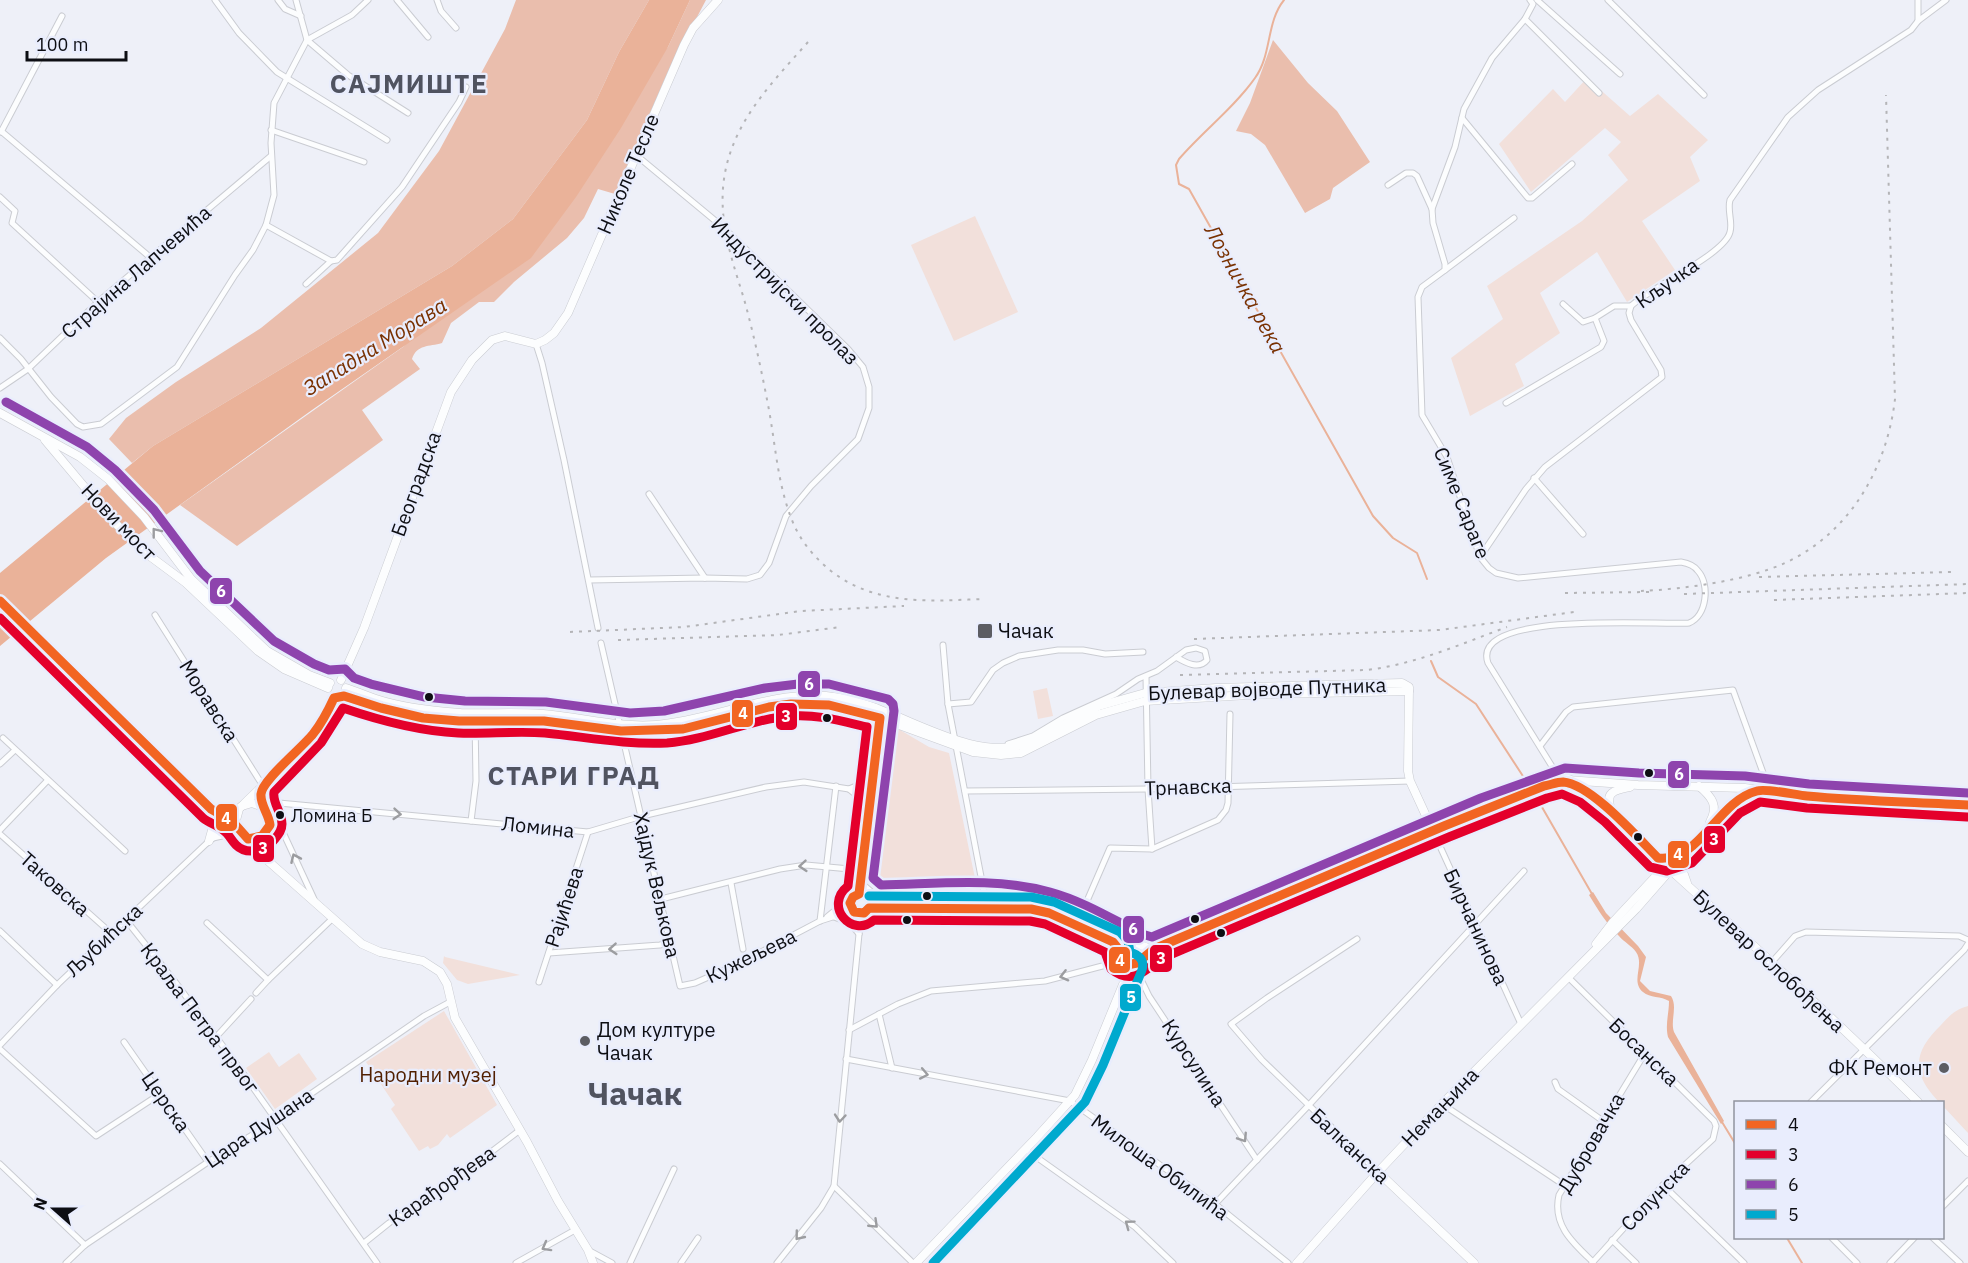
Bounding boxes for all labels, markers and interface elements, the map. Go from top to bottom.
scale bar [27,24,126,62]
text: 100 m [36,33,88,56]
district label: САЈМИШТЕ [330,66,488,100]
street label: Николе Тесле [590,110,665,238]
street label: Страјина Лапчевића [55,199,217,344]
street label: Индустријски пролаз [705,211,865,371]
water label: Лозничка река [1198,218,1293,358]
street label: Кључка [1630,251,1704,314]
water label: Западна Морава [297,291,452,402]
street label: Београдска [384,427,447,540]
street label: Симе Сараге [1428,443,1497,563]
street label: Нови мост [76,477,163,567]
one-way arrow [152,528,163,539]
line badge: 6 [209,577,233,605]
text: 6 [216,581,226,601]
place label: Чачак [998,617,1054,644]
marker: Чачак [976,622,994,640]
street label: Моравска [173,654,246,747]
line badge: 6 [797,670,821,698]
street label: Булевар војводе Путника [1147,671,1387,706]
text: 6 [804,674,814,694]
unlabelled marker [423,691,435,703]
line badge: 4 [731,699,754,728]
line badge: 3 [775,702,798,731]
text: 4 [738,703,748,723]
text: 3 [781,706,791,726]
unlabelled marker [821,712,833,724]
district label: СТАРИ ГРАД [488,758,660,792]
line badge: 6 [1667,760,1690,789]
text: 6 [1674,764,1684,784]
unlabelled marker [1643,767,1655,779]
street label: Трнавска [1144,771,1232,802]
line badge: 4 [215,803,238,832]
place label: Ломина Б [291,804,372,827]
one-way arrow [392,807,402,820]
text: 4 [221,808,231,828]
marker: Ломина Б [274,809,286,821]
street label: Ломина [500,809,576,844]
street label: Хајдук Вељкова [628,809,687,961]
line badge: 3 [1703,825,1726,854]
text: 3 [1709,829,1719,849]
unlabelled marker [1632,831,1644,843]
line badge: 3 [252,834,275,863]
text: 3 [258,838,268,858]
line badge: 4 [1667,840,1690,869]
text: 4 [1673,844,1683,864]
street label: Таковска [15,845,96,922]
one-way arrow [290,853,302,864]
one-way arrow [798,859,807,872]
street label: Рајићева [538,863,589,951]
street label: Бирчанинова [1438,864,1515,990]
street label: Булевар ослобођења [1688,883,1851,1038]
unlabelled marker [921,890,933,902]
street label: Љубићска [59,897,148,982]
unlabelled marker [1189,913,1201,925]
unlabelled marker [901,914,913,926]
line badge: 6 [1122,915,1145,944]
text: 6 [1128,919,1138,939]
street label: Кужељева [701,922,801,989]
unlabelled marker [1215,927,1227,939]
street label: Краља Петра првог [135,937,266,1099]
one-way arrow [608,942,617,955]
line badge: 3 [1149,944,1173,973]
line badge: 4 [1108,946,1131,974]
text: 3 [1156,948,1166,968]
text: 4 [1115,950,1125,970]
one-way arrow [1059,969,1070,981]
line badge: 5 [1119,983,1142,1012]
text: 5 [1126,987,1136,1007]
street label: Босанска [1603,1011,1686,1092]
street label: Курсулина [1156,1014,1233,1112]
place label: Дом културе Чачак [597,1016,715,1066]
marker: Дом културе Чачак [578,1034,592,1048]
place label: ФК Ремонт [1828,1054,1933,1081]
park label: Народни музеј [359,1061,497,1088]
street label: Немањина [1395,1061,1485,1152]
marker: ФК Ремонт [1937,1061,1951,1075]
street label: Церска [136,1066,197,1138]
one-way arrow [918,1067,928,1080]
district label: Чачак [588,1072,682,1114]
street label: Цара Душана [199,1081,319,1174]
street label: Дубровачка [1551,1087,1630,1198]
legend [1734,1101,1944,1239]
street label: Балканска [1305,1102,1396,1190]
street label: Милоша Обилића [1086,1107,1235,1226]
one-way arrow [834,1113,847,1122]
text: 4 [1788,1113,1799,1136]
one-way arrow [1236,1132,1247,1143]
street label: Карађорђева [383,1139,501,1232]
text: 3 [1788,1143,1799,1166]
street label: Солунска [1614,1154,1695,1237]
text: 6 [1788,1173,1799,1196]
north arrow [24,1179,84,1239]
text: N [29,1195,51,1213]
text: 5 [1788,1203,1799,1226]
one-way arrow [868,1217,878,1228]
one-way arrow [1125,1220,1136,1231]
one-way arrow [796,1229,807,1240]
one-way arrow [542,1240,552,1251]

